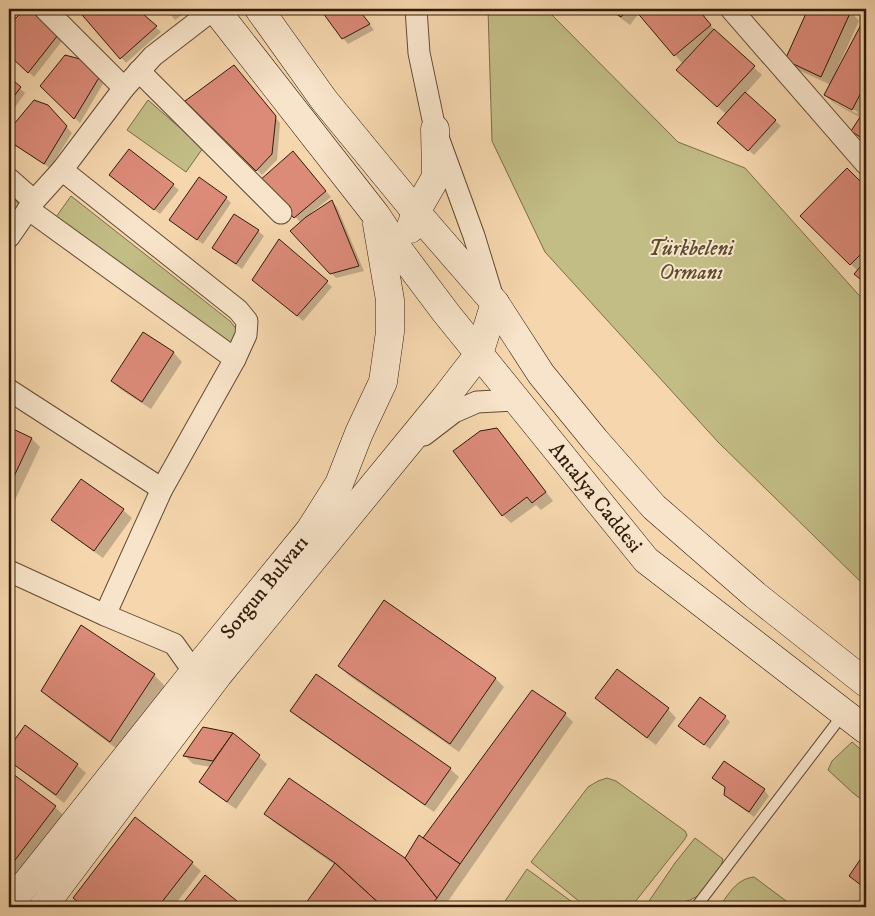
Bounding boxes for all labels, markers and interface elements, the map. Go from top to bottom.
park label: Türkbeleni Ormanı [648,236,735,286]
street label: Antalya Caddesi [543,437,648,558]
street label: Sorgun Bulvarı [215,531,314,645]

